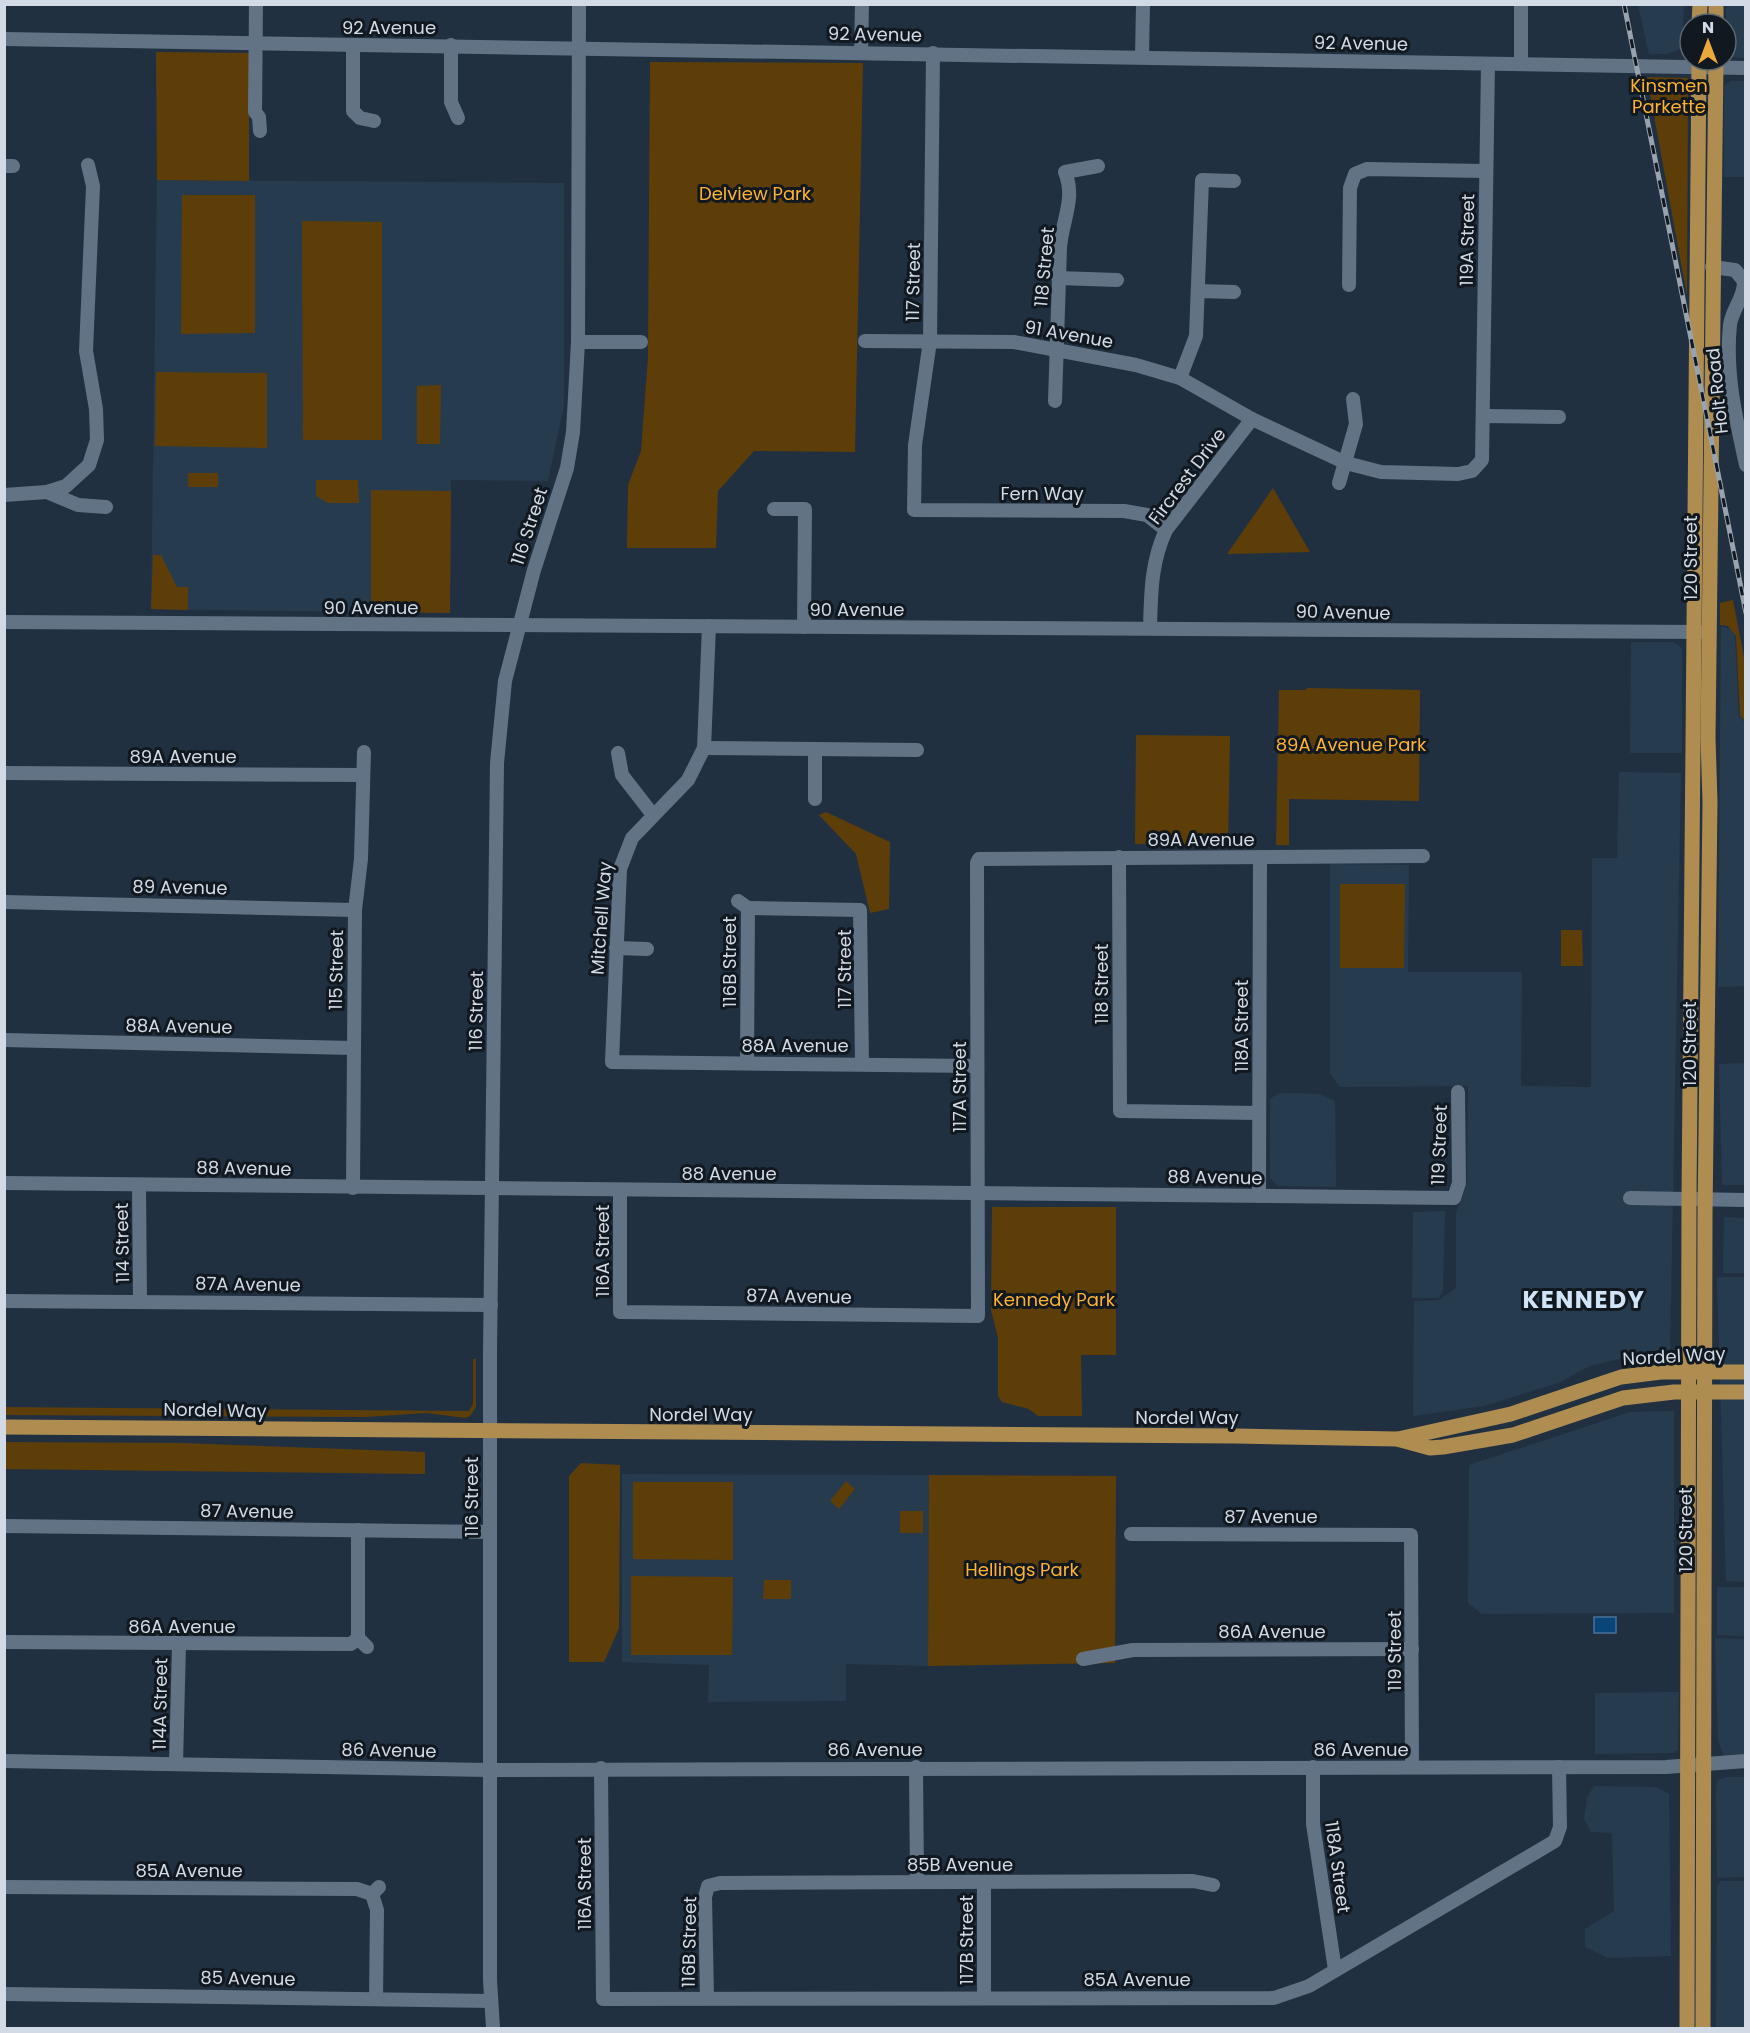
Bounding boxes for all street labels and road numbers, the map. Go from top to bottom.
street label: 92 Avenue [342,15,436,40]
street label: 92 Avenue [828,21,922,47]
street label: 92 Avenue [1314,30,1408,56]
street label: 119A Street [1454,194,1480,286]
street label: 118 Street [1028,226,1060,308]
street label: 117 Street [900,242,926,322]
street label: 91 Avenue [1023,314,1115,354]
street label: Holt Road [1700,347,1734,435]
street label: Fircrest Drive [1142,423,1232,529]
street label: Fern Way [1000,481,1084,506]
street label: 116 Street [505,484,553,568]
street label: 120 Street [1678,516,1703,600]
street label: 90 Avenue [323,595,419,620]
street label: 90 Avenue [809,597,905,622]
street label: 90 Avenue [1295,599,1391,625]
street label: 89A Avenue [129,744,237,769]
street label: 89A Avenue [1147,827,1255,852]
street label: Mitchell Way [585,860,617,976]
street label: 89 Avenue [132,874,228,900]
street label: 116B Street [717,916,742,1008]
street label: 115 Street [323,930,349,1010]
street label: 117 Street [832,930,857,1008]
street label: 118 Street [1089,944,1114,1024]
street label: 116 Street [463,971,489,1051]
street label: 118A Street [1229,980,1254,1072]
street label: 120 Street [1677,1002,1702,1086]
street label: 88A Avenue [125,1013,233,1039]
street label: 88A Avenue [741,1033,849,1058]
street label: 117A Street [947,1042,972,1133]
street label: 119 Street [1425,1104,1453,1186]
street label: 88 Avenue [196,1155,292,1181]
street label: 88 Avenue [681,1161,777,1186]
street label: 88 Avenue [1167,1164,1263,1190]
street label: 114 Street [109,1203,135,1283]
street label: 116A Street [590,1205,615,1297]
street label: 87A Avenue [195,1271,301,1297]
street label: 87A Avenue [746,1283,852,1309]
street label: Nordel Way [1622,1341,1726,1371]
street label: Nordel Way [163,1397,267,1423]
street label: Nordel Way [649,1402,753,1427]
street label: Nordel Way [1135,1405,1239,1430]
street label: 116 Street [459,1457,484,1537]
street label: 120 Street [1673,1488,1698,1572]
street label: 87 Avenue [200,1498,294,1524]
street label: 87 Avenue [1224,1504,1318,1529]
street label: 119 Street [1382,1611,1407,1691]
street label: 86A Avenue [128,1614,236,1639]
street label: 86A Avenue [1218,1619,1326,1644]
street label: 114A Street [147,1658,173,1750]
street label: 86 Avenue [341,1737,437,1763]
street label: 86 Avenue [827,1737,923,1762]
street label: 86 Avenue [1313,1737,1409,1762]
street label: 118A Street [1319,1819,1357,1915]
street label: 116A Street [572,1838,597,1930]
street label: 85B Avenue [907,1852,1013,1877]
street label: 85A Avenue [135,1858,243,1883]
street label: 117B Street [954,1895,979,1985]
street label: 116B Street [676,1896,702,1988]
street label: 85 Avenue [200,1965,296,1991]
street label: 85A Avenue [1083,1967,1191,1992]

